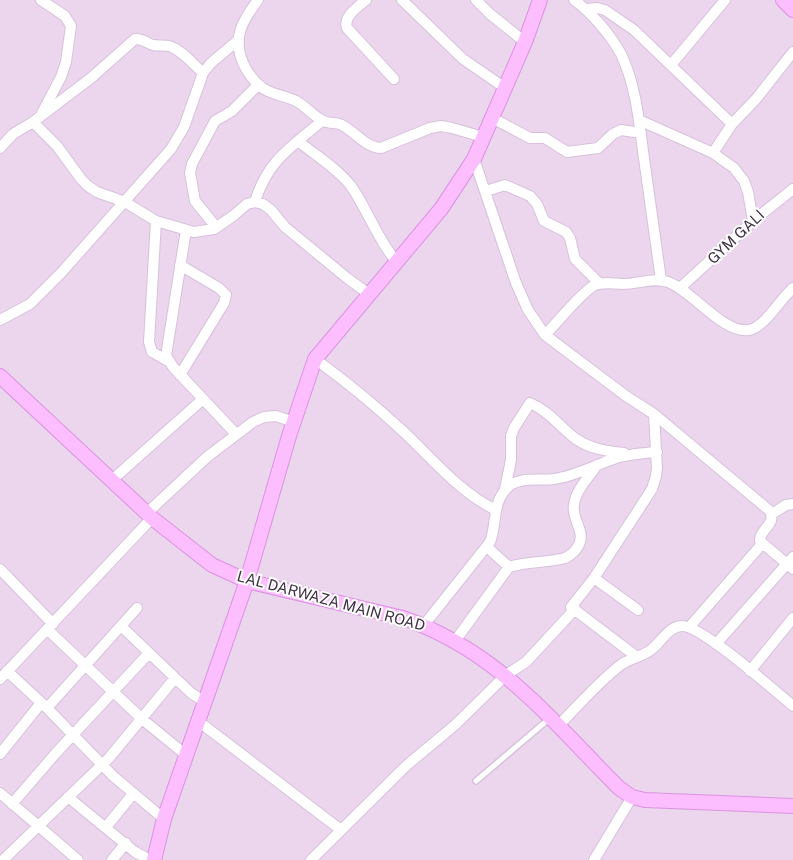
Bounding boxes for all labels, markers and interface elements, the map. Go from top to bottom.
street label: GYM GALI [704,206,767,267]
street label: LAL DARWAZA MAIN ROAD [235,567,427,634]

